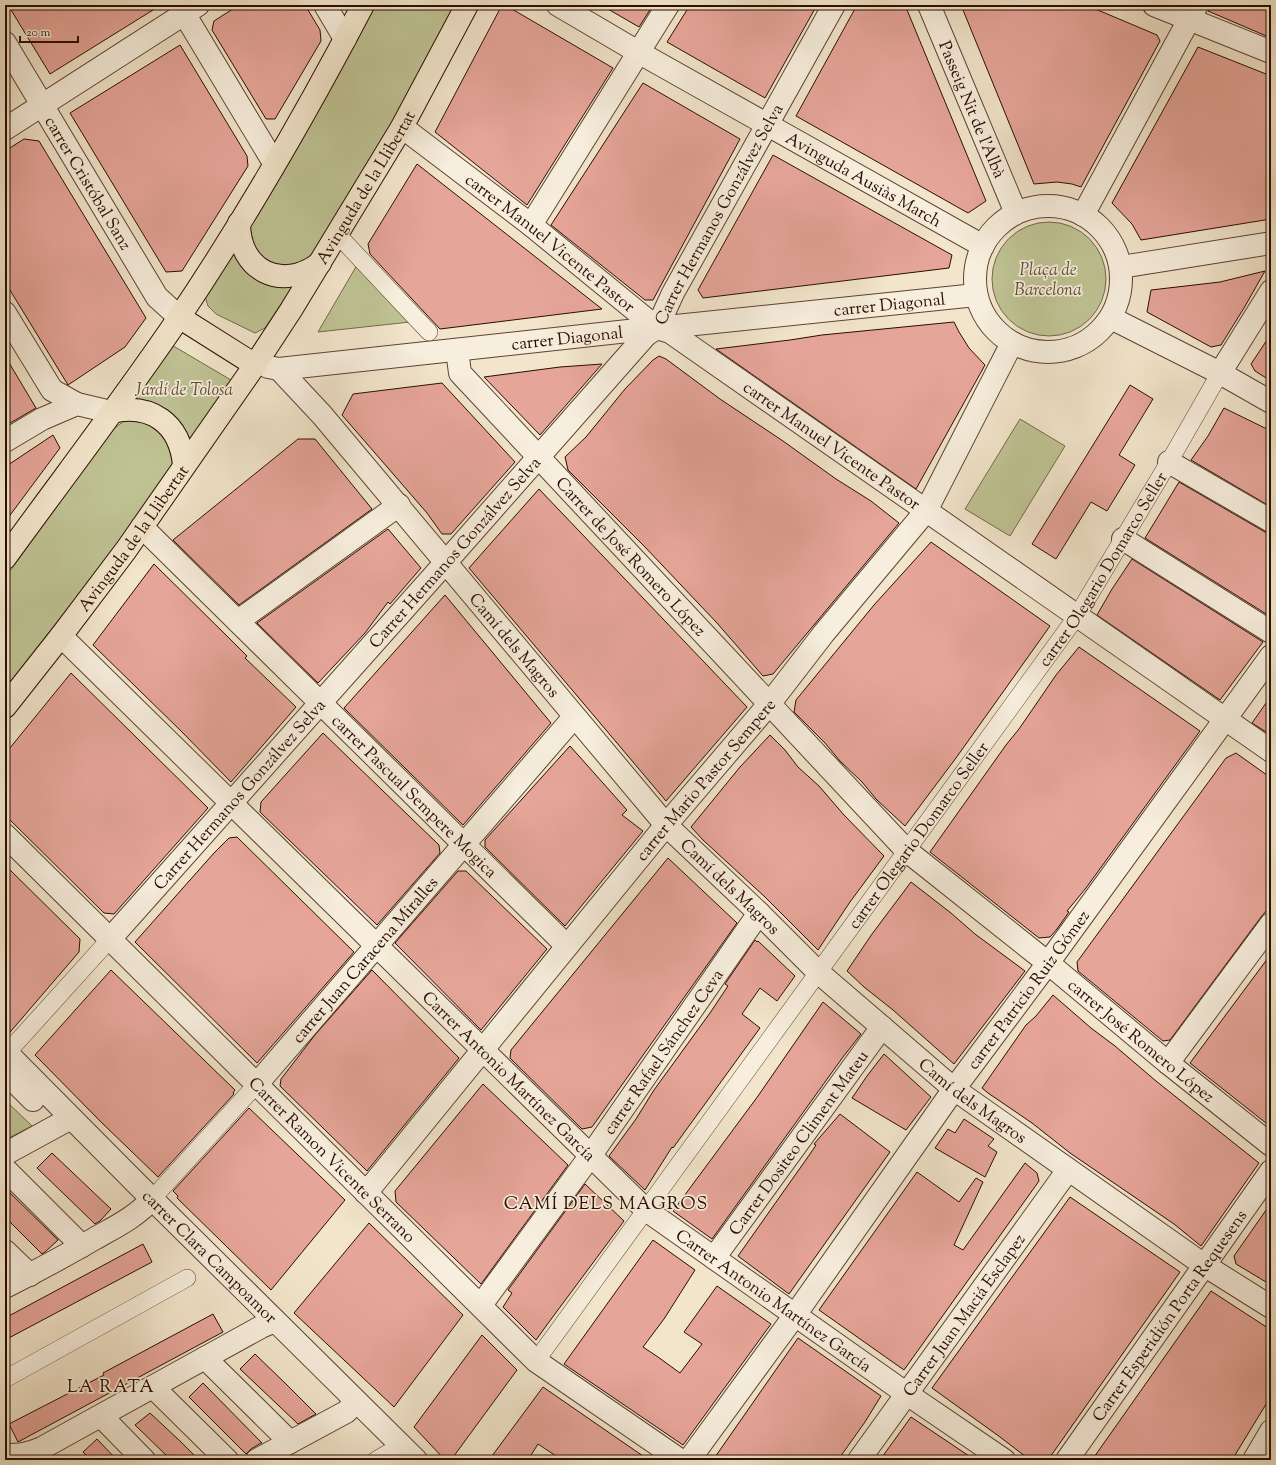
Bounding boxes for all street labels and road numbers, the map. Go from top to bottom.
street label: Passeig Nit de l'Albà [931,38,1010,183]
street label: Carrer Hermanos Gonzálvez Selva [650,100,790,329]
street label: Avinguda de la Llibertat [311,107,423,270]
street label: carrer Cristóbal Sanz [38,112,136,255]
street label: Avinguda Ausiàs March [781,127,945,234]
street label: carrer Manuel Vicente Pastor [459,169,640,320]
street label: carrer Diagonal [833,288,947,324]
street label: carrer Diagonal [510,322,625,358]
street label: carrer Manuel Vicente Pastor [738,376,925,517]
street label: Carrer Hermanos Gonzálvez Selva [364,452,547,654]
street label: Avinguda de la Llibertat [73,461,196,617]
street label: carrer Olegario Domarco Seller [1034,468,1175,673]
street label: Carrer de José Romero López [549,472,711,643]
street label: Camí dels Magros [462,589,565,704]
street label: carrer Mario Pastor Sempere [631,694,783,867]
street label: Carrer Hermanos Gonzálvez Selva [149,695,332,896]
street label: carrer Pascual Sempere Mogica [325,710,502,885]
street label: carrer Olegario Domarco Seller [843,737,996,935]
street label: Camí dels Magros [674,834,785,941]
street label: carrer Juan Caracena Miralles [287,872,445,1049]
street label: carrer Patricio Ruiz Gómez [962,906,1097,1075]
street label: carrer Rafael Sánchez Ceva [599,965,731,1140]
street label: carrer José Romero López [1062,974,1219,1109]
street label: Carrer Antonio Martínez García [416,986,600,1168]
street label: Carrer Dositeo Climent Mateu [724,1046,875,1241]
street label: Camí dels Magros [912,1053,1031,1151]
street label: Carrer Ramon Vicente Serrano [242,1072,420,1249]
street label: carrer Clara Campoamor [136,1185,282,1330]
street label: Carrer Esperidión Porta Requesens [1088,1205,1254,1427]
street label: Carrer Antonio Martínez García [670,1224,876,1379]
street label: Carrer Juan Maciá Esclapez [898,1229,1032,1402]

